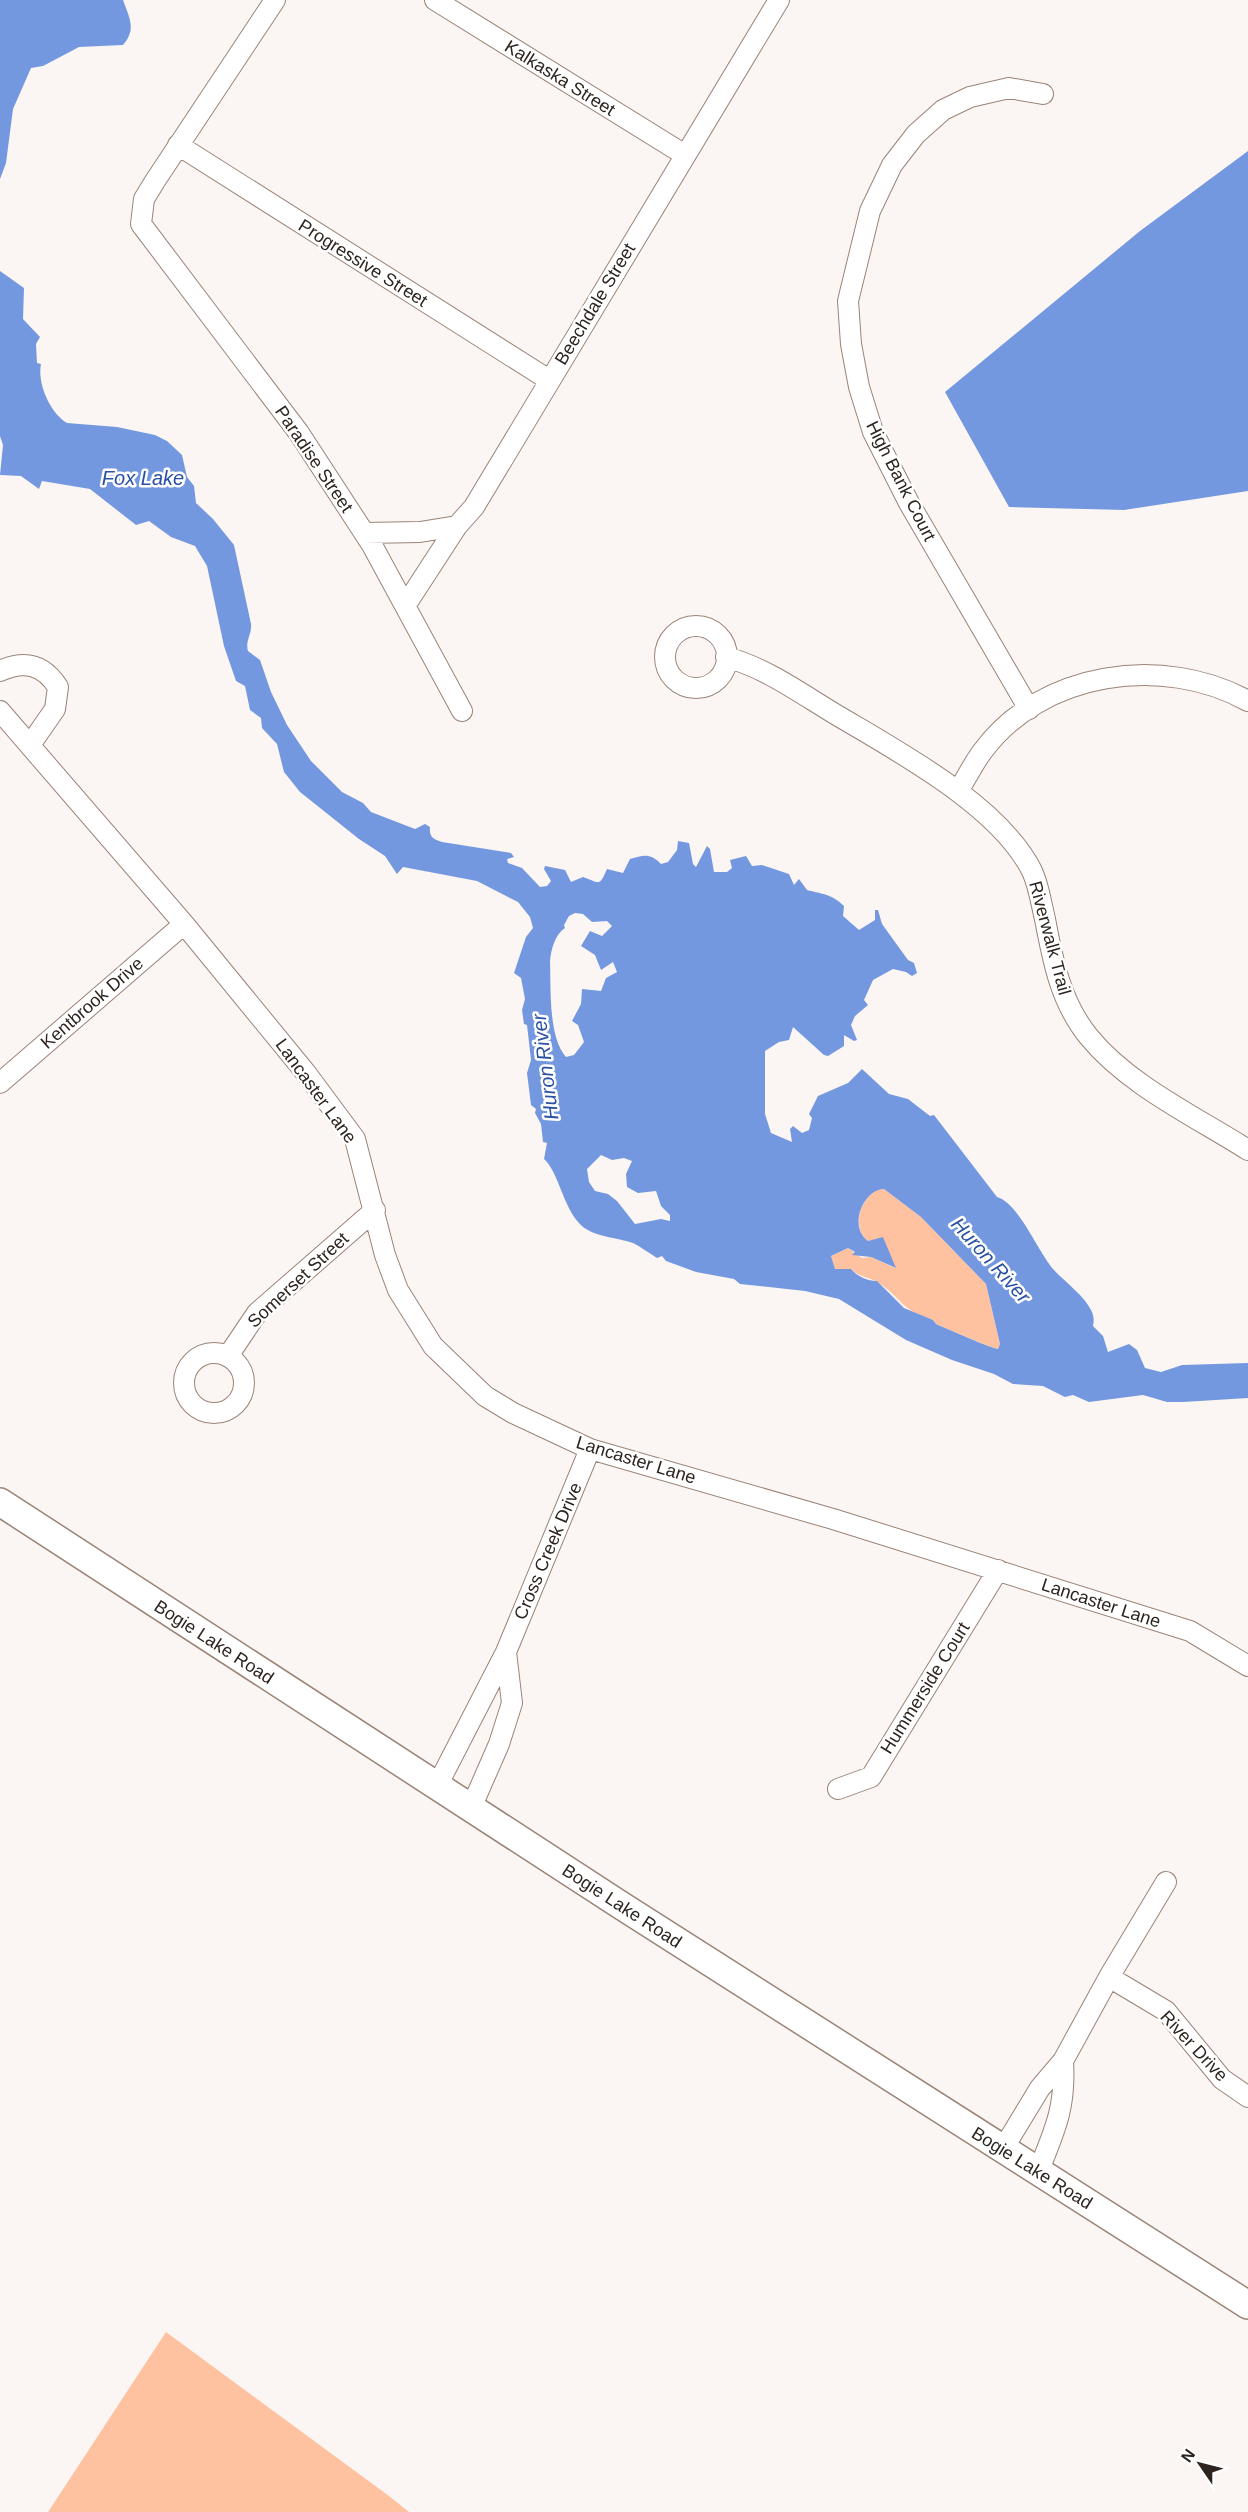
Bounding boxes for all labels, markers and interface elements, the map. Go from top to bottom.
street label: Kalkaska Street [501,36,619,120]
street label: Progressive Street [295,215,431,311]
street label: Beechdale Street [551,240,639,368]
street label: Paradise Street [271,402,357,516]
street label: High Bank Court [862,418,940,544]
water label: Fox Lake [102,467,184,489]
street label: Riverwalk Trail [1025,879,1075,997]
street label: Kentbrook Drive [37,953,147,1053]
water label: Huron River [527,1011,562,1121]
street label: Lancaster Lane [271,1035,361,1147]
water label: Huron River [947,1213,1036,1308]
street label: Somerset Street [244,1228,352,1332]
street label: Lancaster Lane [574,1432,698,1488]
street label: Cross Creek Drive [510,1479,586,1623]
street label: Lancaster Lane [1039,1574,1163,1632]
street label: Bogie Lake Road [151,1596,277,1688]
street label: Hummerside Court [876,1619,974,1757]
street label: Bogie Lake Road [559,1860,685,1952]
street label: River Drive [1156,2007,1232,2085]
street label: Bogie Lake Road [968,2123,1096,2213]
north arrow [1170,2434,1230,2494]
text: N [1178,2446,1198,2465]

